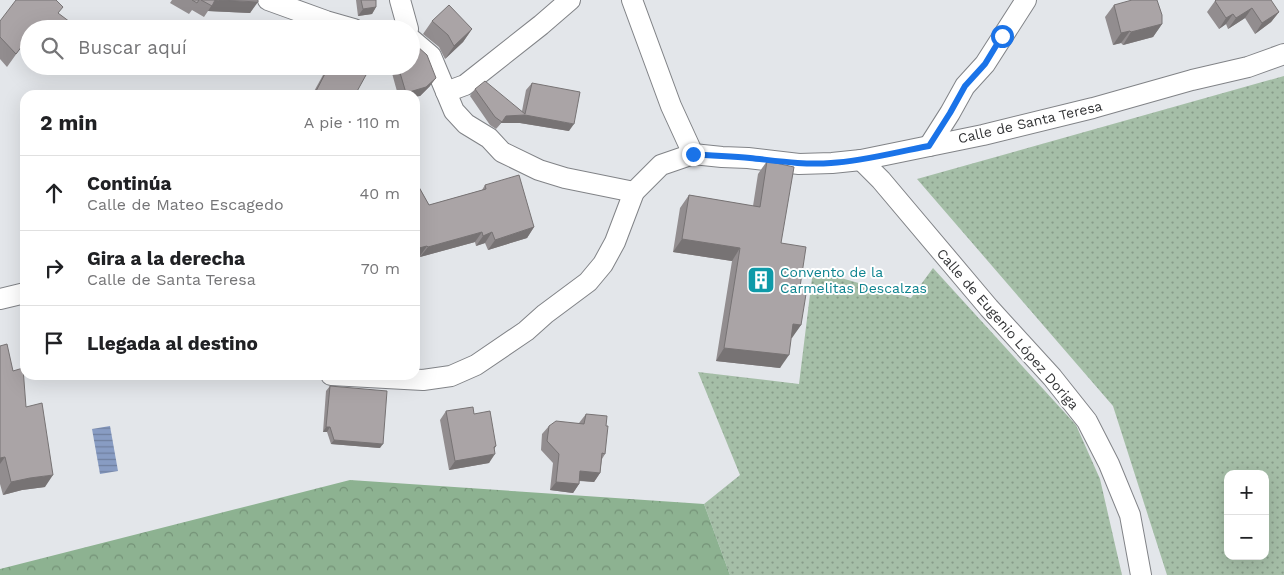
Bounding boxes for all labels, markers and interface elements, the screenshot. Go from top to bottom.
search box [20,20,420,75]
route start [991,25,1014,48]
icon: search [38,34,66,62]
text: Buscar aquí [78,36,187,59]
street label: Calle de Santa Teresa [956,98,1104,146]
text: 2 min [40,110,97,135]
text: A pie · 110 m [304,113,400,132]
route end [682,143,705,166]
text: Continúa [87,172,171,195]
icon: ahead [40,179,68,207]
text: 40 m [360,184,400,203]
text: Calle de Mateo Escagedo [87,195,284,214]
street label: Calle de Eugenio López Doriga [934,245,1082,413]
text: Gira a la derecha [87,247,245,270]
icon: right [40,254,68,282]
text: 70 m [361,259,400,278]
place label: Convento de la Carmelitas Descalzas [780,264,927,296]
building icon: Convento de la Carmelitas Descalzas [746,265,776,295]
text: Calle de Santa Teresa [87,270,256,289]
icon: arrive [40,329,68,357]
text: Llegada al destino [87,332,258,355]
map controls [1224,470,1269,560]
button: + [1224,470,1269,515]
button: − [1224,515,1269,560]

